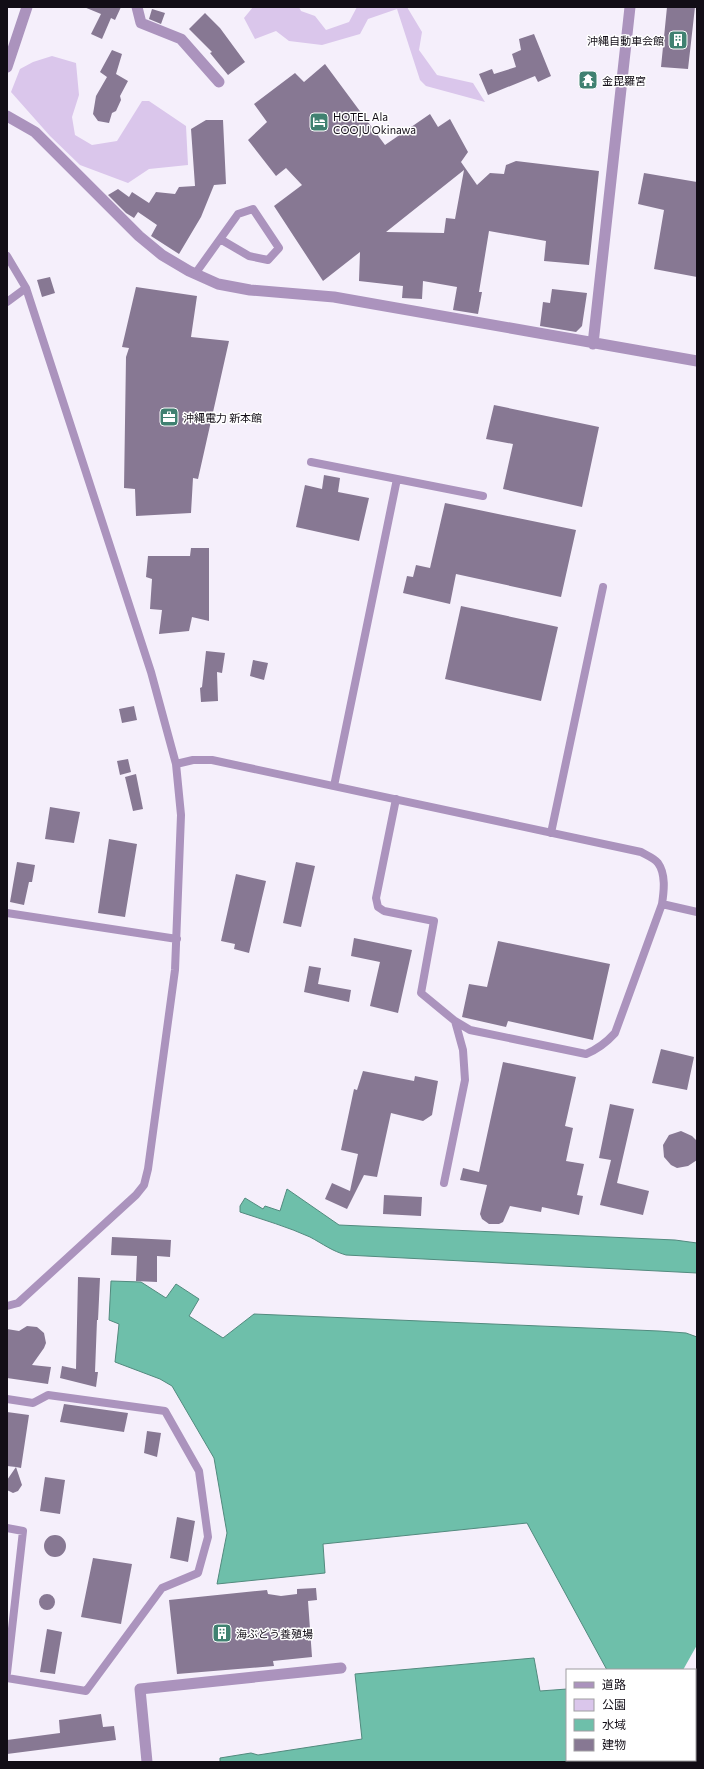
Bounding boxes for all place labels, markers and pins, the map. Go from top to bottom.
building icon: 沖縄自動車会館 [667,29,689,51]
place label: 沖縄自動車会館 [587,34,664,47]
temple icon: 金毘羅宮 [577,69,599,91]
place label: 金毘羅宮 [602,74,646,87]
place label: HOTEL Ala COOJU Okinawa [333,110,416,137]
hotel icon: HOTEL Ala COOJU Okinawa [308,111,330,133]
office icon: 沖縄電力 新本館 [158,406,180,428]
place label: 沖縄電力 新本館 [183,411,262,424]
building icon: 海ぶどう養殖場 [211,1622,233,1644]
place label: 海ぶどう養殖場 [236,1627,313,1640]

